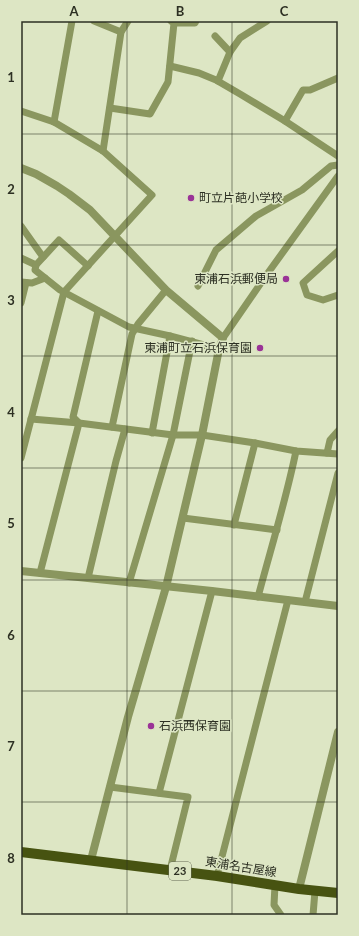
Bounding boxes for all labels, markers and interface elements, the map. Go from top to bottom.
text: A [68,3,79,19]
text: B [176,3,185,19]
text: C [280,3,289,19]
text: 1 [7,69,15,85]
text: 2 [7,181,15,197]
place label: 町立片葩小学校 [199,190,283,205]
marker: 町立片葩小学校 [186,193,196,203]
place label: 東浦石浜郵便局 [194,271,278,286]
marker: 東浦石浜郵便局 [281,274,291,284]
text: 3 [7,292,15,308]
place label: 東浦町立石浜保育園 [144,340,252,355]
marker: 東浦町立石浜保育園 [255,343,265,353]
text: 4 [7,404,15,420]
text: 5 [7,515,15,531]
text: 6 [7,627,15,643]
place label: 石浜西保育園 [159,718,231,733]
marker: 石浜西保育園 [146,721,156,731]
text: 7 [7,738,15,754]
text: 8 [7,850,15,866]
street label: 東浦名古屋線 [204,853,278,880]
road number: 23 [169,862,191,880]

